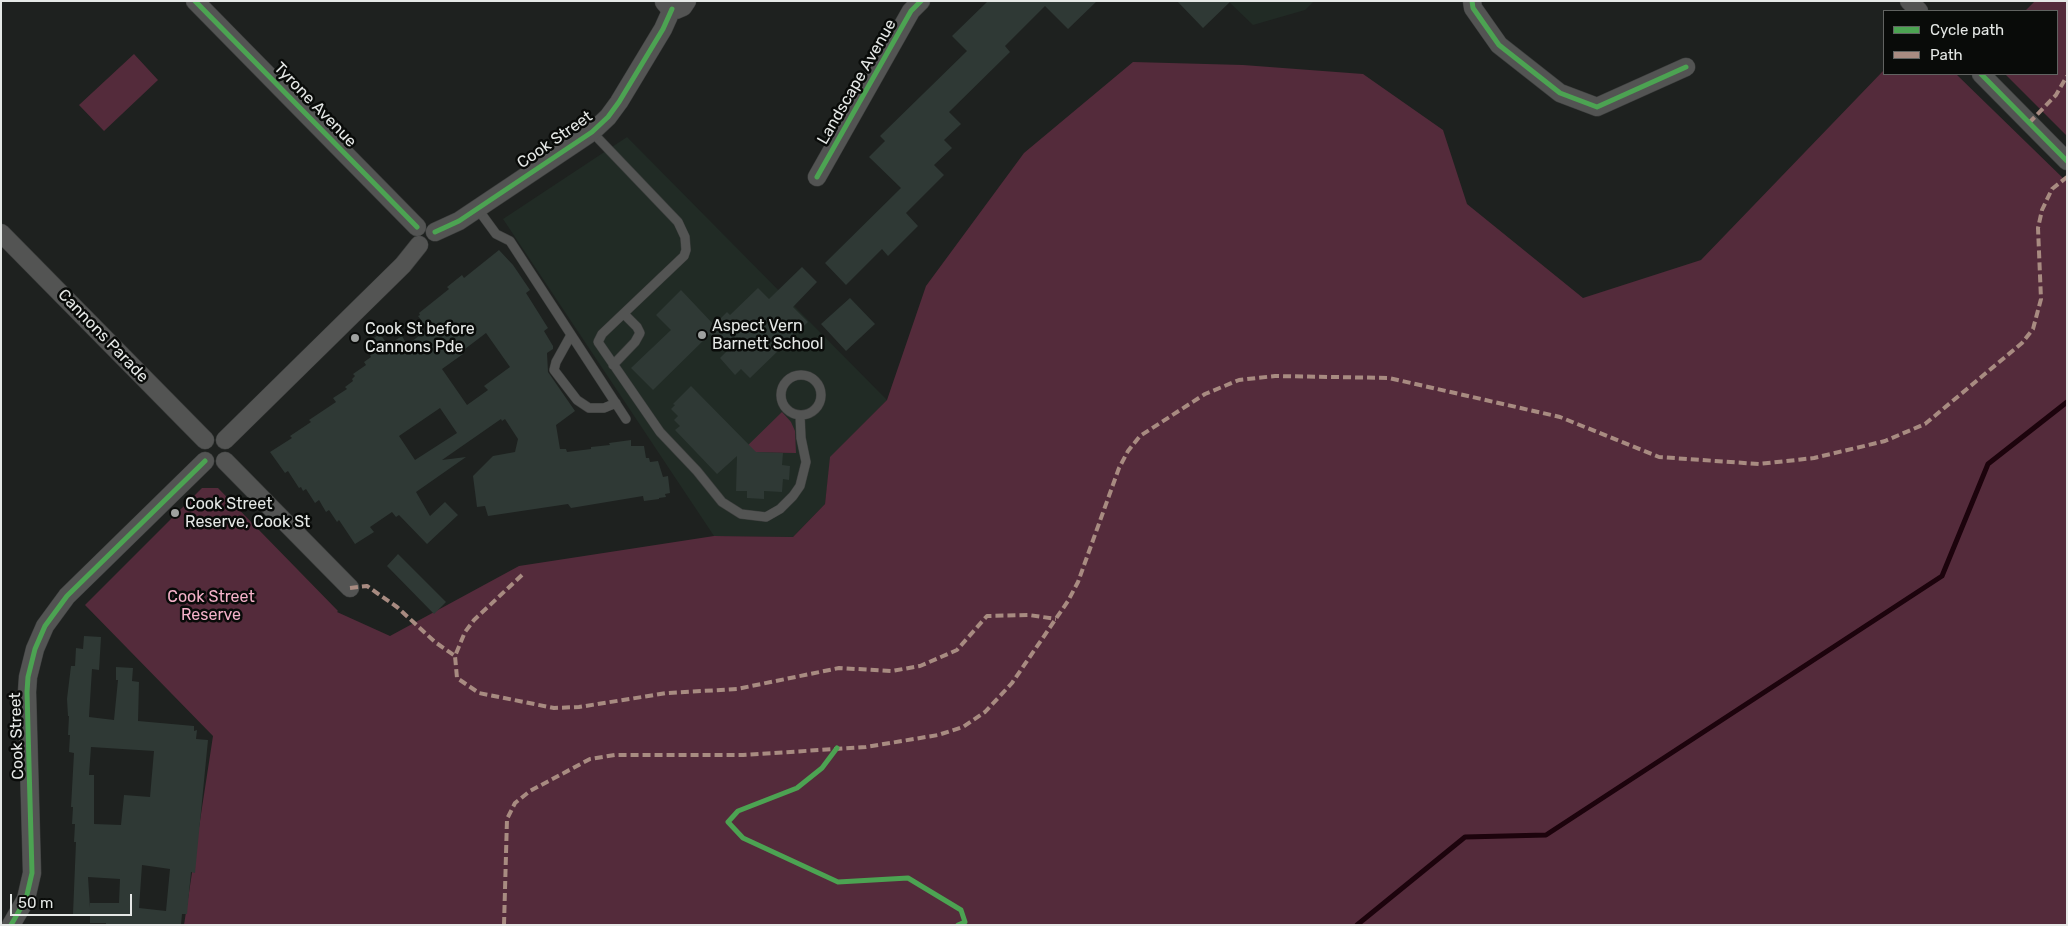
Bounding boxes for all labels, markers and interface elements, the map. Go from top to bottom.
legend [1883,10,2058,75]
street label: Landscape Avenue [813,16,901,148]
text: Cycle path [1930,21,2004,39]
text: Path [1930,46,1963,64]
street label: Tyrone Avenue [270,59,360,151]
street label: Cook Street [514,107,596,173]
street label: Cannons Parade [54,285,152,387]
place label: Aspect Vern Barnett School [712,316,823,354]
place label: Cook St before Cannons Pde [365,319,475,357]
marker: Aspect Vern Barnett School [696,329,708,341]
marker: Cook St before Cannons Pde [349,332,361,344]
place label: Cook Street Reserve, Cook St [185,494,310,532]
marker: Cook Street Reserve, Cook St [169,507,181,519]
park label: Cook Street Reserve [167,587,255,625]
street label: Cook Street [6,692,28,780]
scale bar [12,884,135,916]
text: 50 m [18,894,53,912]

